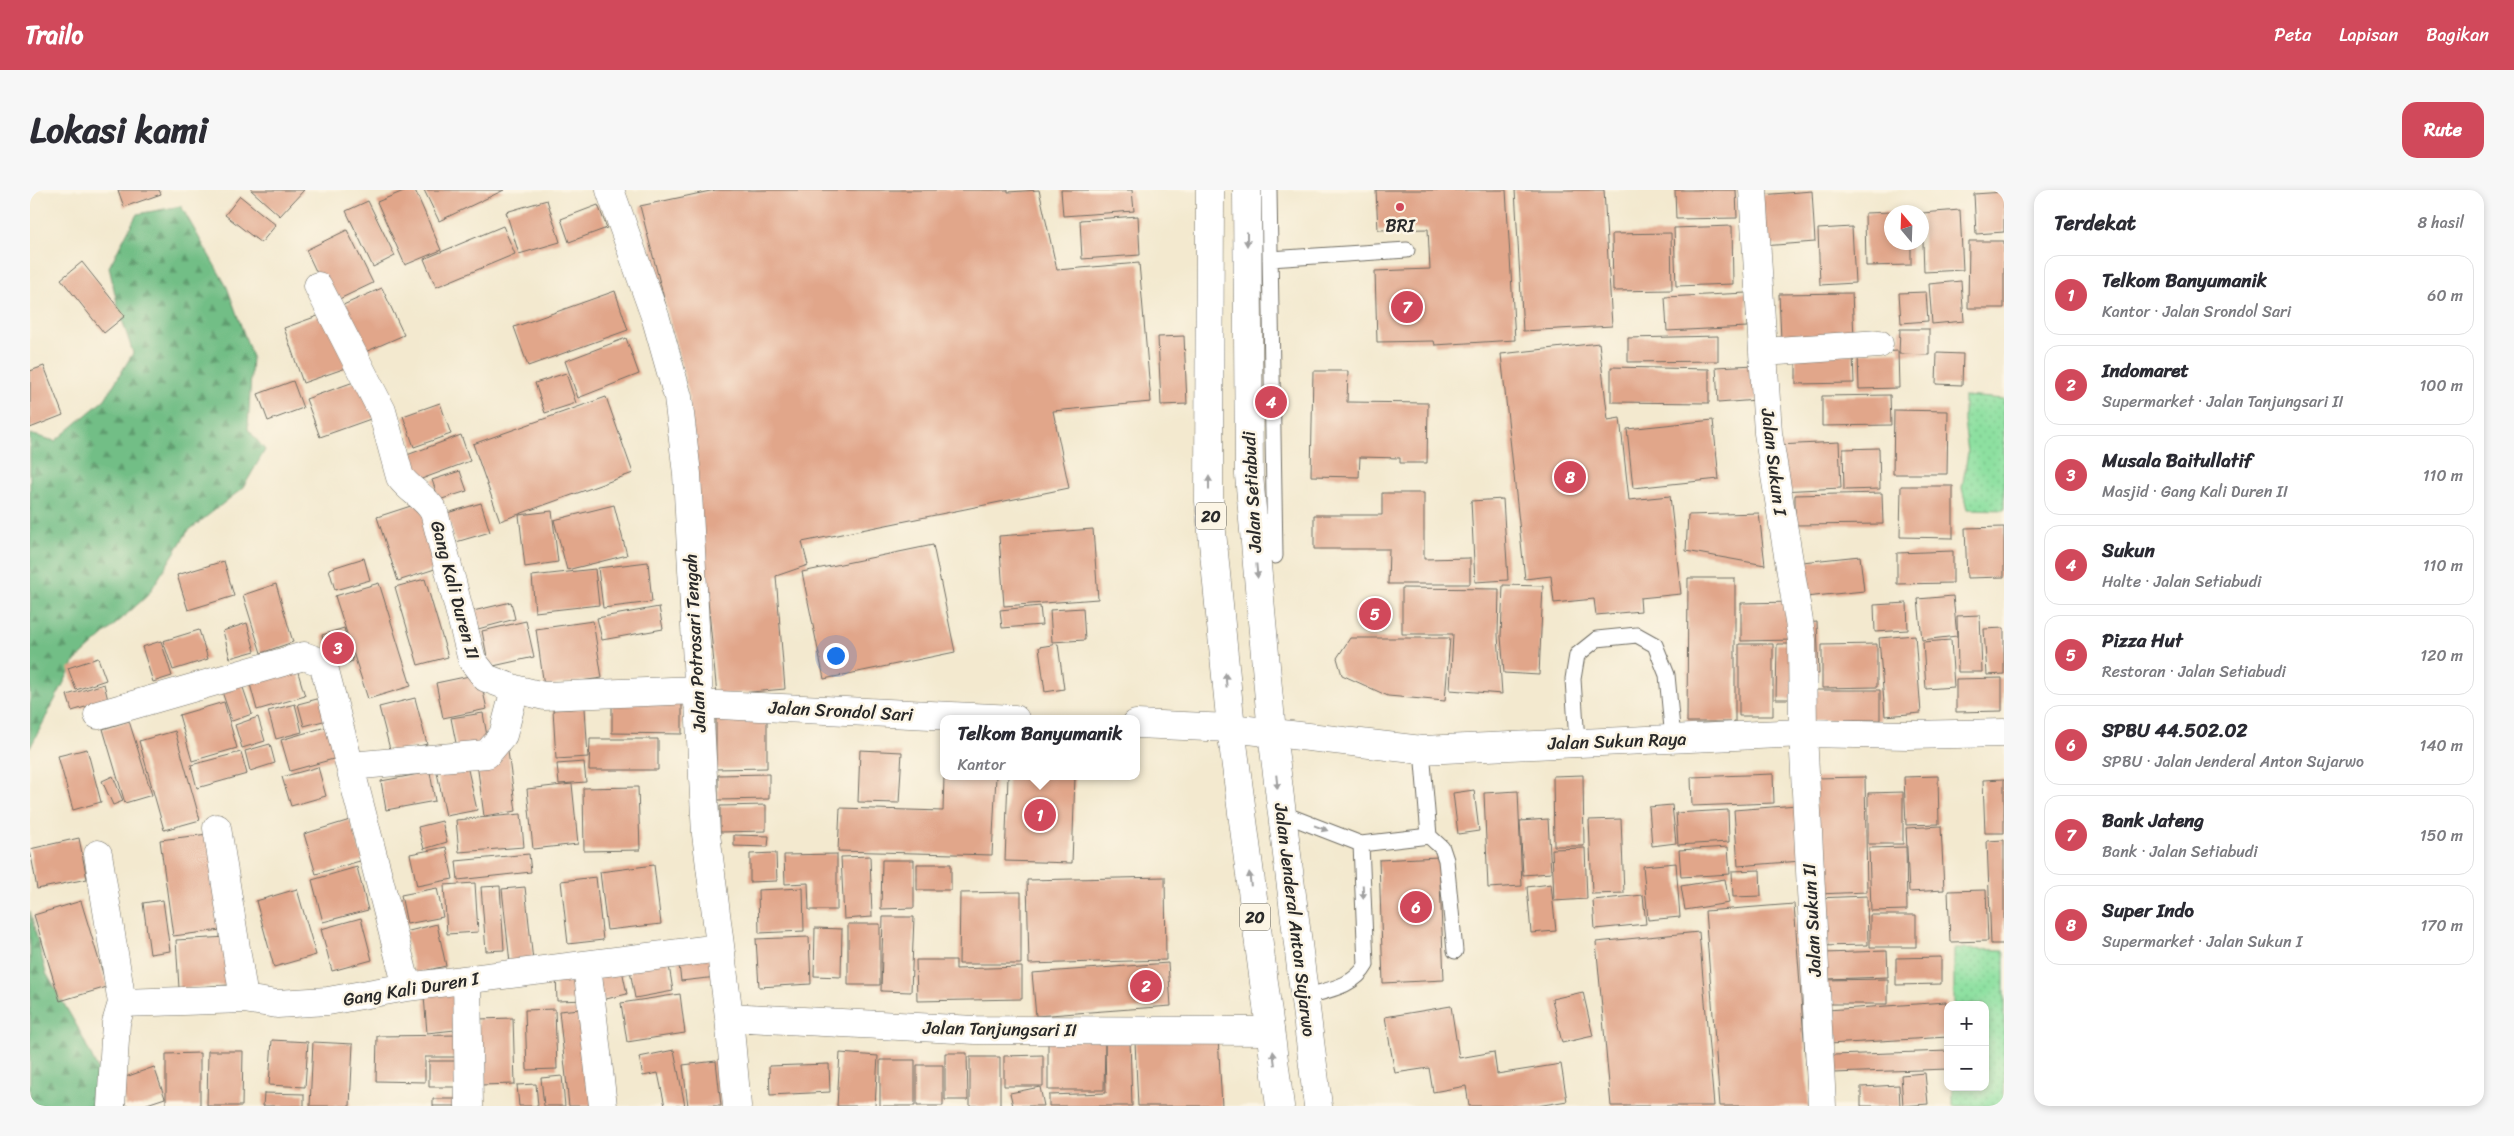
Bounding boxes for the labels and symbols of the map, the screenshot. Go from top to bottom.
marker: BRI [1394,201,1406,213]
north arrow [1884,205,1929,250]
place label: BRI [1385,210,1417,242]
one-way arrow [1243,231,1251,247]
pin: 7 [1391,288,1423,326]
pin: 4 [1255,383,1287,421]
street label: Jalan Sukun I [1751,406,1797,519]
street label: Jalan Setiabudi [1233,430,1271,554]
pin: 8 [1554,458,1586,496]
one-way arrow [1205,475,1213,491]
road number: 20 [1196,502,1226,530]
street label: Gang Kali Duren II [421,517,489,663]
street label: Jalan Potrosari Tengah [674,553,716,734]
one-way arrow [1253,564,1261,580]
pin: 5 [1359,595,1391,633]
pin: 3 [322,629,354,667]
your location [823,643,849,669]
one-way arrow [1222,671,1230,687]
street label: Jalan Srondol Sari [767,691,915,731]
street label: Jalan Sukun Raya [1546,723,1687,759]
one-way arrow [1273,774,1281,790]
pin: 1 [1024,796,1056,834]
street label: Jalan Jenderal Anton Sujarwo [1265,800,1325,1039]
one-way arrow [1314,824,1329,832]
street label: Jalan Sukun II [1793,862,1831,978]
one-way arrow [1246,871,1254,887]
one-way arrow [1359,885,1367,901]
pin: 6 [1400,888,1432,926]
road number: 20 [1240,904,1270,930]
street label: Gang Kali Duren I [341,962,483,1016]
pin: 2 [1130,967,1162,1005]
street label: Jalan Tanjungsari II [922,1012,1078,1046]
one-way arrow [1270,1049,1278,1065]

